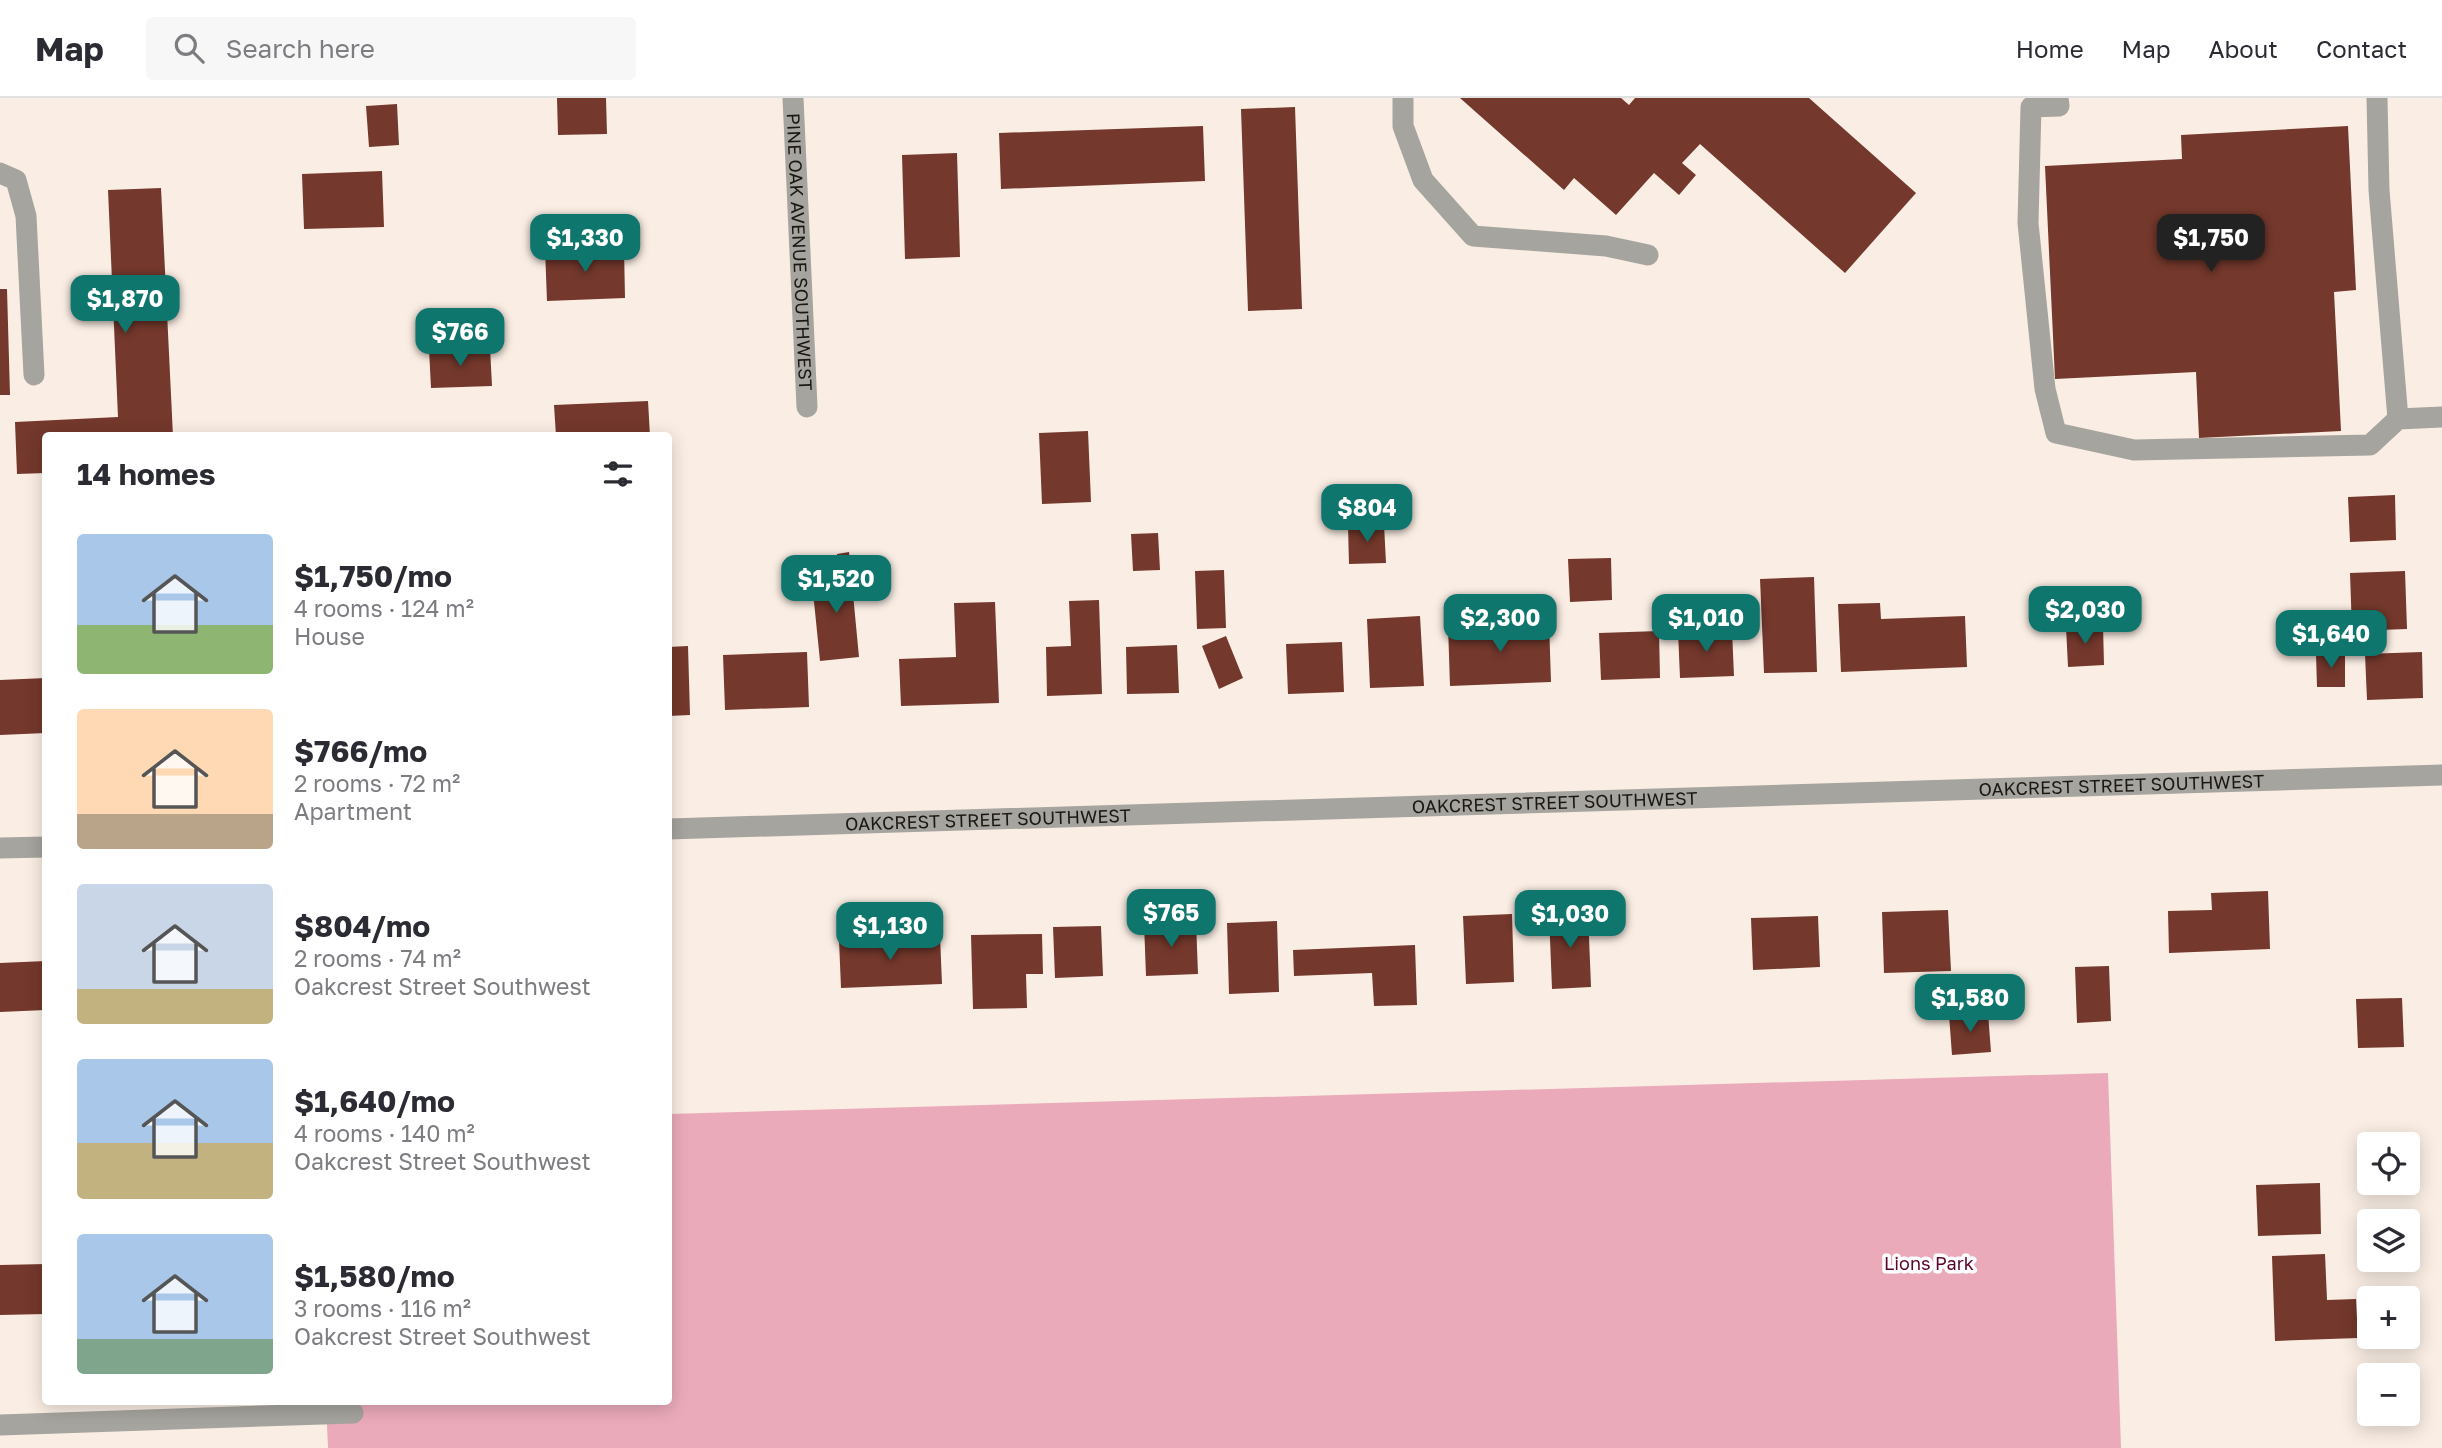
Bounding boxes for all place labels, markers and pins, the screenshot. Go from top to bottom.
pin: $1,330 [528,214,642,274]
pin: $1,750 [2154,214,2268,274]
pin: $1,870 [68,275,182,335]
pin: $766 [419,308,501,368]
pin: $804 [1326,484,1408,544]
pin: $1,520 [779,556,893,615]
pin: $2,030 [2028,587,2142,646]
pin: $2,300 [1443,594,1557,654]
pin: $1,010 [1649,594,1763,654]
pin: $1,640 [2274,610,2388,670]
pin: $765 [1130,890,1212,949]
pin: $1,030 [1513,890,1627,950]
pin: $1,130 [833,902,947,962]
pin: $1,580 [1913,974,2027,1034]

